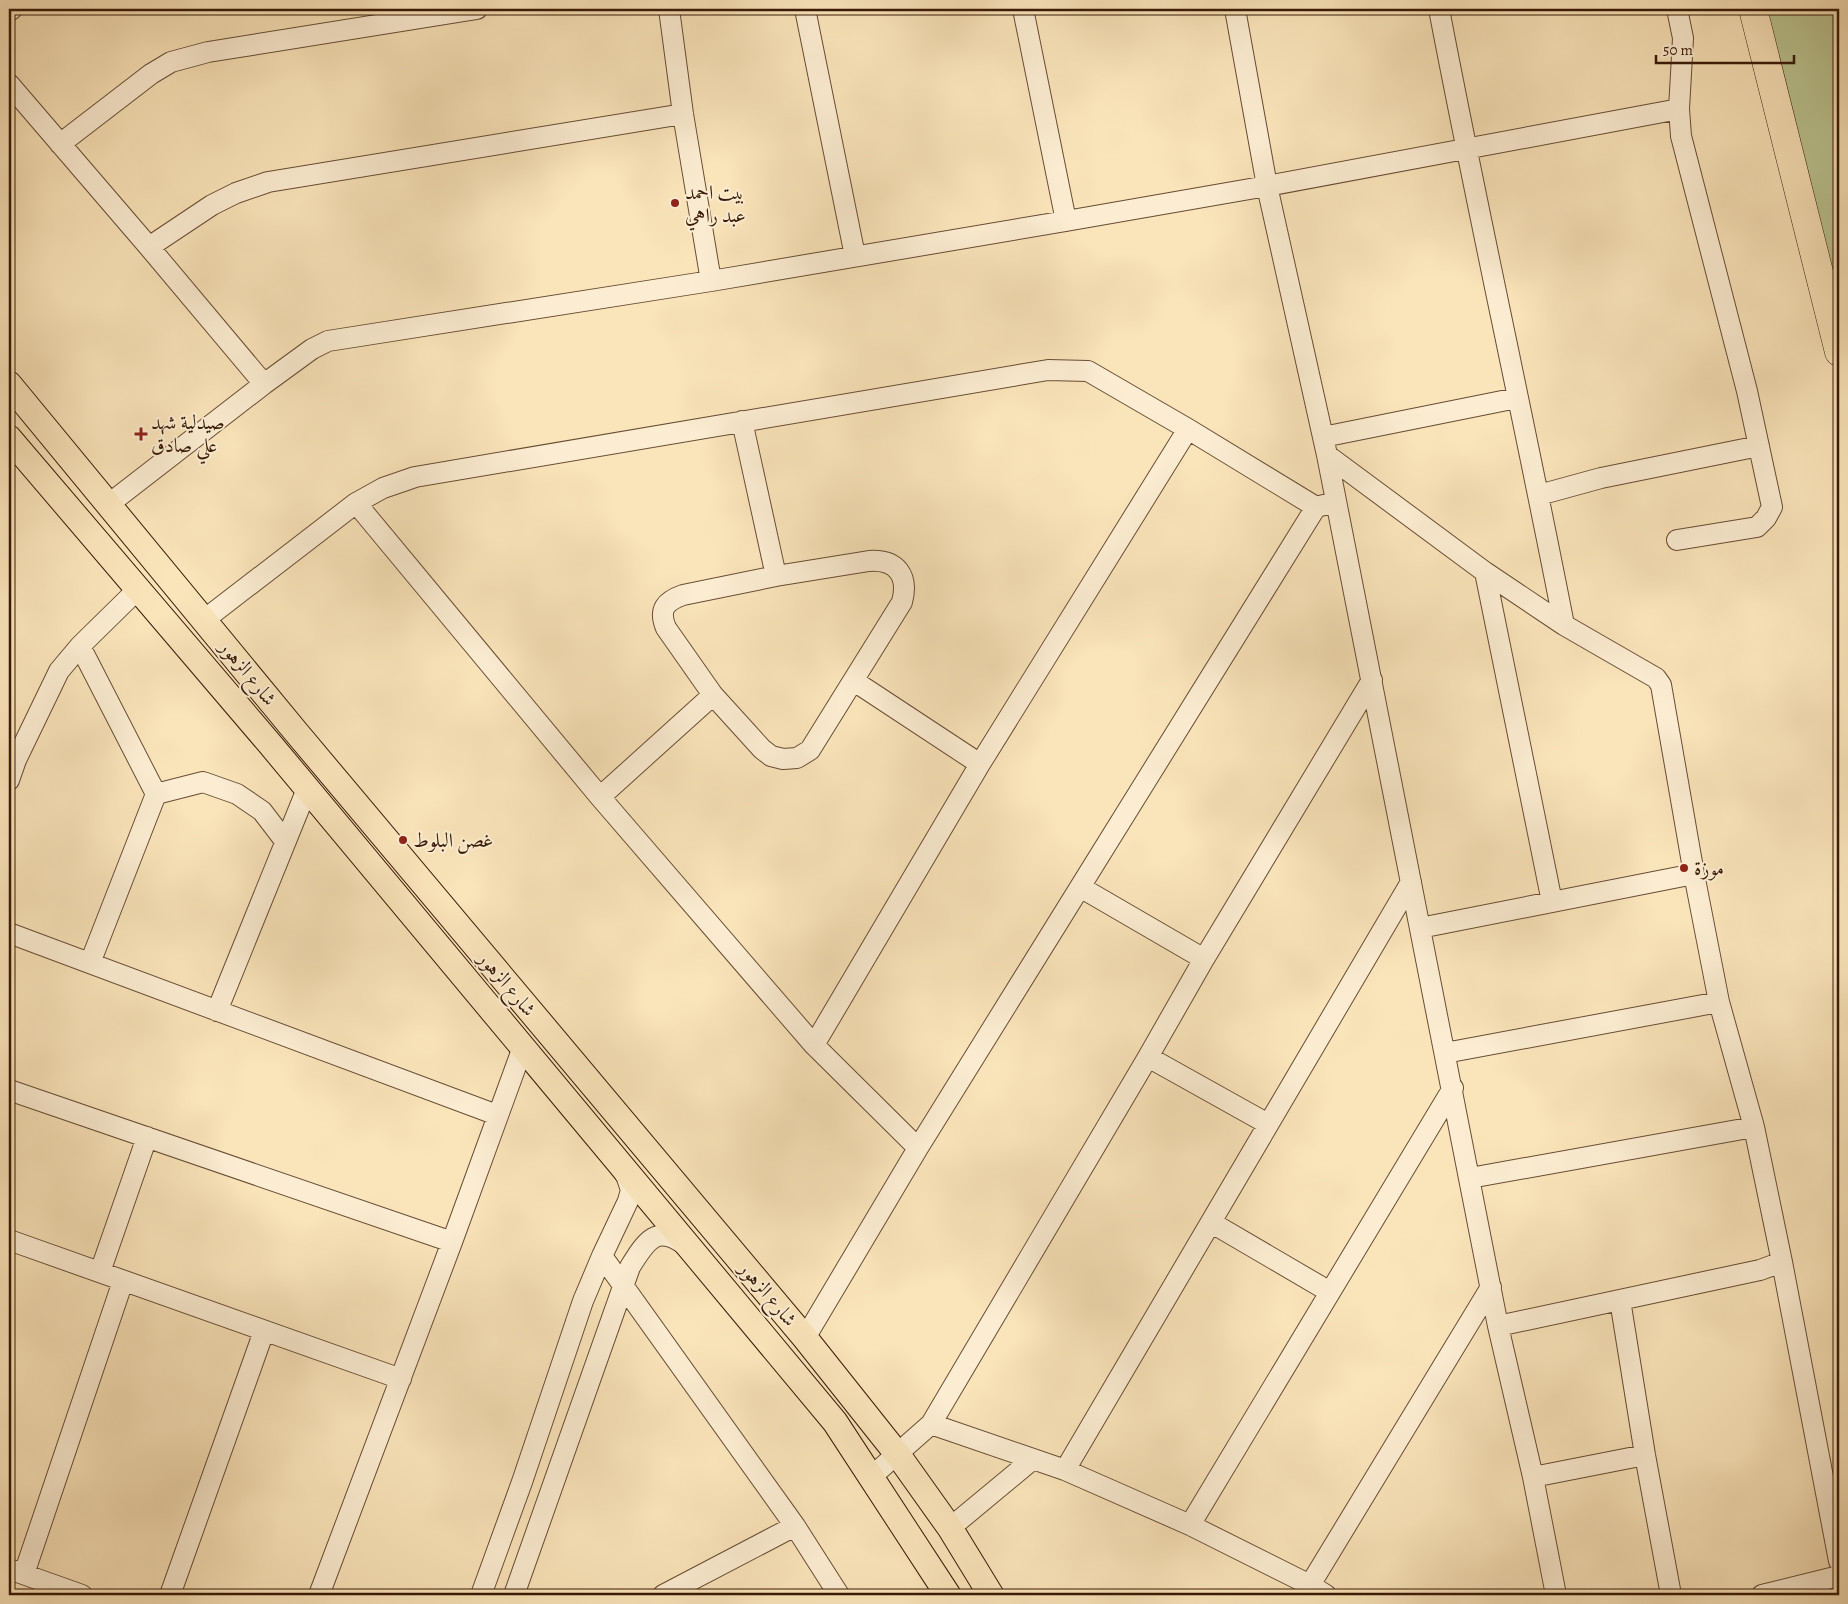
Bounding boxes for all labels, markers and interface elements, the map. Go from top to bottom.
scale bar [1656,32,1793,64]
text: 50 m [1663,40,1693,60]
place label: بيت احمد عبد راهي [685,179,746,231]
marker: بيت احمد عبد راهي [669,197,681,209]
place label: صيدلية شهد علي صادق [151,409,225,465]
marker: صيدلية شهد علي صادق [135,428,147,440]
street label: شارع الزهور [209,633,283,714]
place label: غصن البلوط [413,827,493,854]
marker: غصن البلوط [397,834,409,846]
place label: موزة [1694,855,1724,882]
marker: موزة [1678,862,1690,874]
street label: شارع الزهور [468,944,542,1025]
street label: شارع الزهور [729,1254,803,1335]

